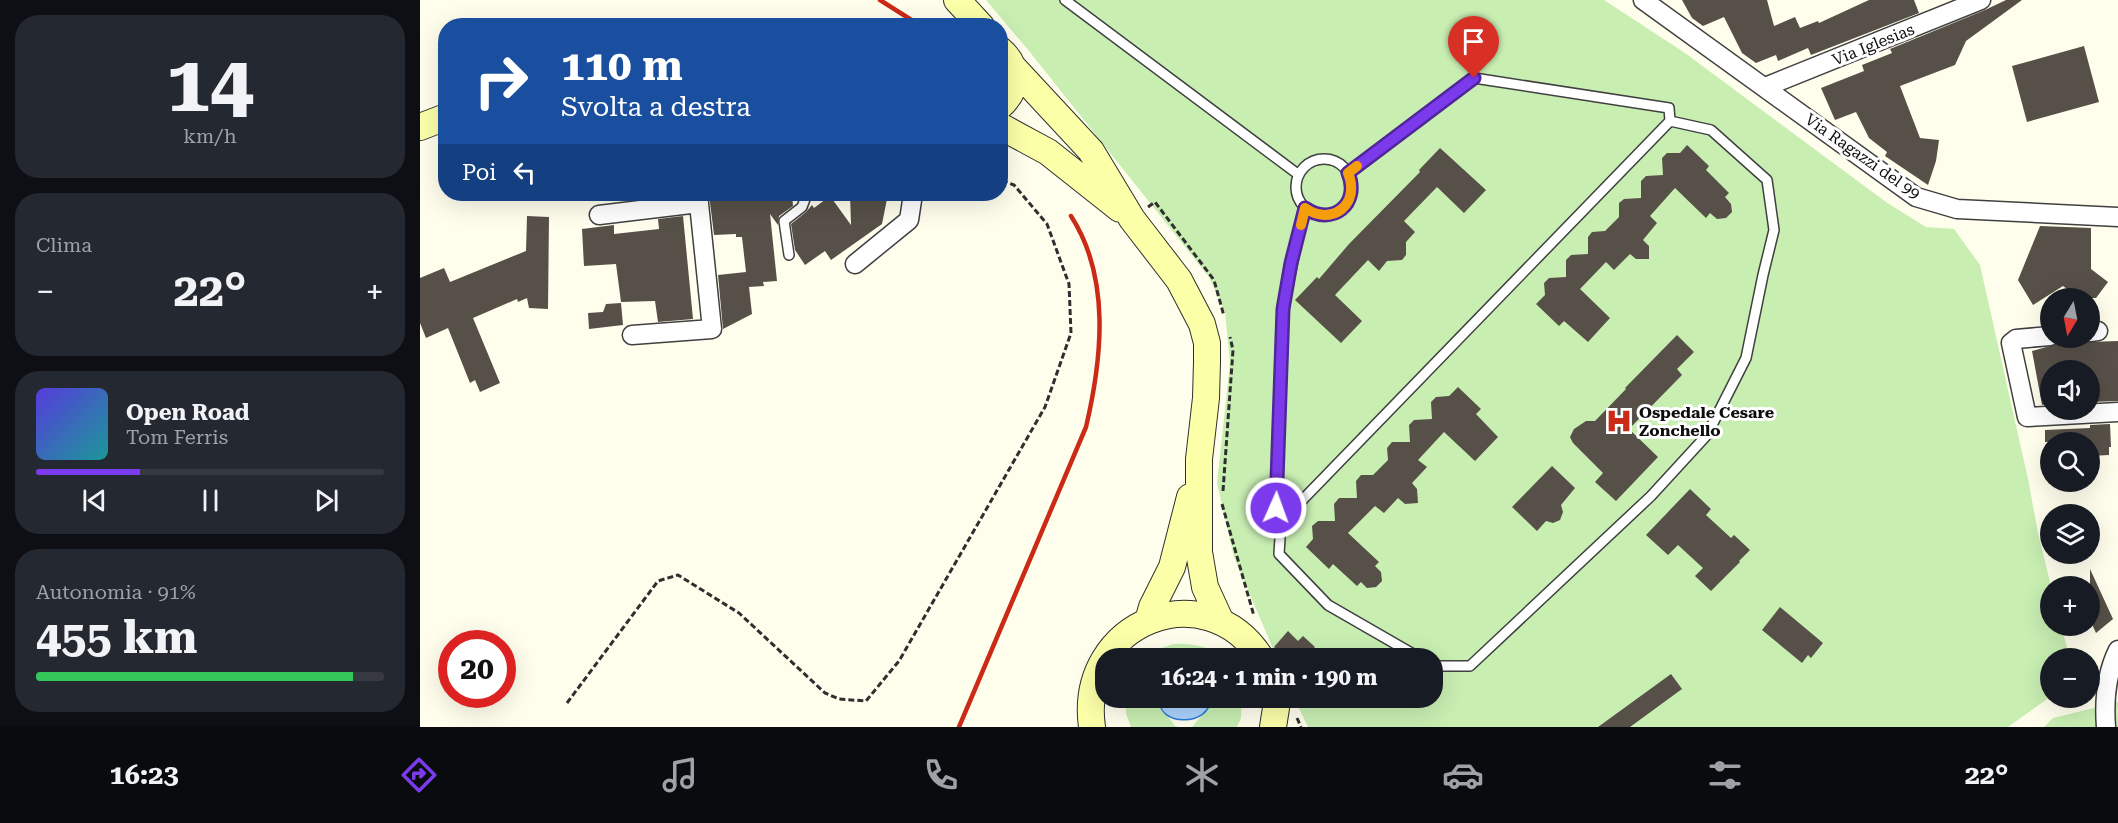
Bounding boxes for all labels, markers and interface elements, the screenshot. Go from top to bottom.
pin [1448,16,1499,78]
street label: Via Iglesias [1829,19,1917,70]
icon: arrive [1457,25,1490,58]
text: 14 [166,39,254,130]
text: 110 m [561,41,683,90]
icon: right [462,42,540,120]
text: Svolta a destra [561,91,751,123]
street label: Via Ragazzi del 99 [1801,110,1924,203]
text: km/h [183,124,237,148]
icon: left [508,156,541,189]
text: Poi [462,160,496,185]
text: Clima [36,233,92,257]
text: 22° [174,264,246,317]
text: − [36,272,54,311]
text: + [366,272,384,311]
north arrow [2040,288,2100,348]
map controls [2040,288,2100,708]
button: sound [2040,360,2100,420]
text: Open Road [126,400,249,425]
place label: Ospedale Cesare Zonchello [1639,403,1774,440]
hospital icon: Ospedale Cesare Zonchello [1604,406,1634,436]
text: Tom Ferris [126,425,228,449]
button: search [2040,432,2100,492]
position arrow [1244,476,1308,540]
icon: previous [78,484,111,517]
icon: pause [194,484,227,517]
icon: next [310,484,343,517]
button: layers [2040,504,2100,564]
button: + [2040,576,2100,636]
text: Autonomia · 91% [36,580,196,604]
text: 455 km [36,611,197,664]
speed limit sign: 20 [438,630,516,708]
button: − [2040,648,2100,708]
text: 16:24 · 1 min · 190 m [1160,665,1378,690]
icon: directions [398,754,440,796]
icon: music [659,754,701,796]
icon: phone [920,754,962,796]
icon: climate [1181,754,1223,796]
icon: car [1442,754,1484,796]
icon: filters [1704,754,1746,796]
text: 16:23 [110,759,179,791]
text: 22° [1965,759,2008,791]

